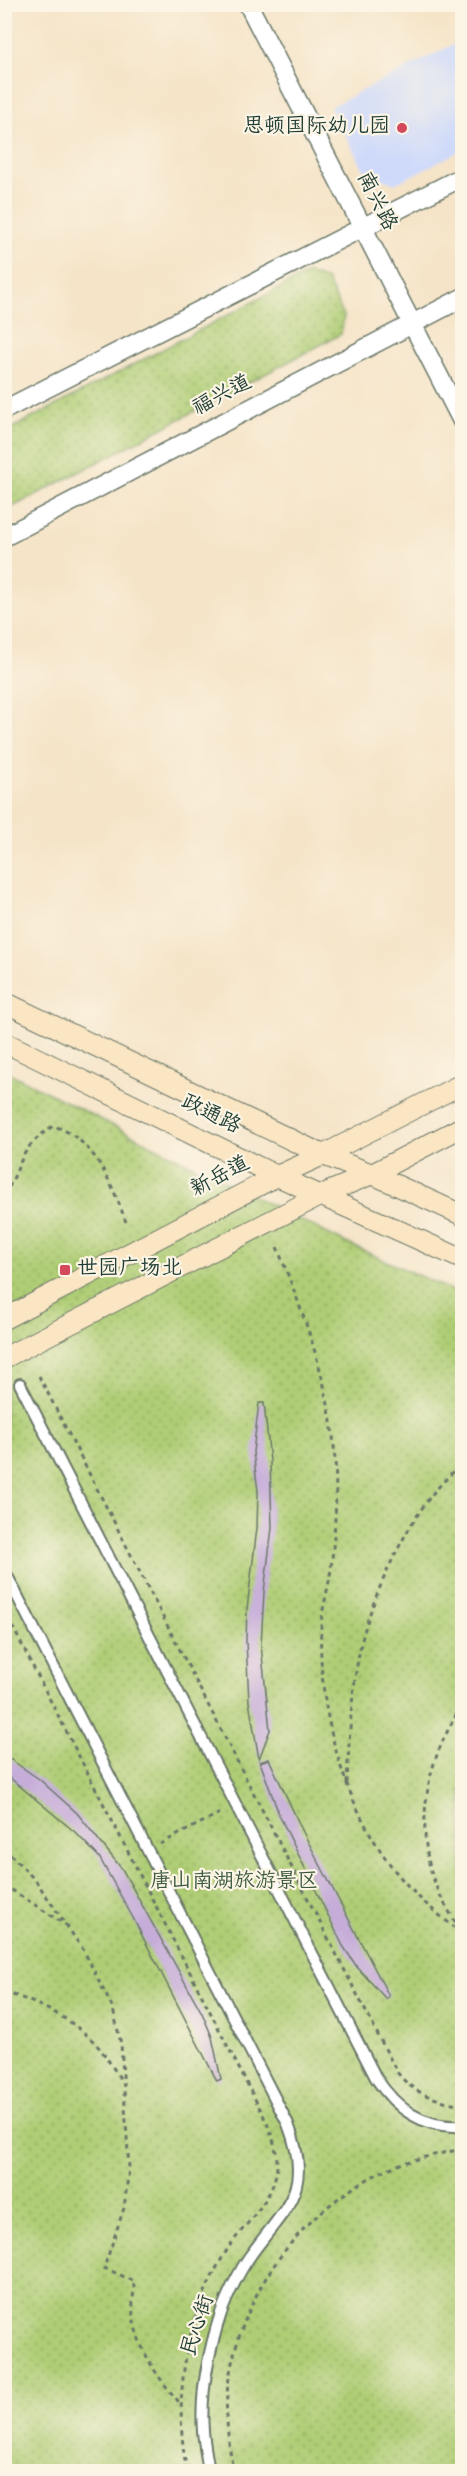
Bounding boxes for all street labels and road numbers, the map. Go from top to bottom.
street label: 南兴路 [350,167,402,236]
street label: 福兴道 [189,370,257,423]
street label: 政通路 [176,1089,245,1141]
street label: 新岳道 [187,1151,255,1204]
street label: 民心街 [177,2292,222,2360]

